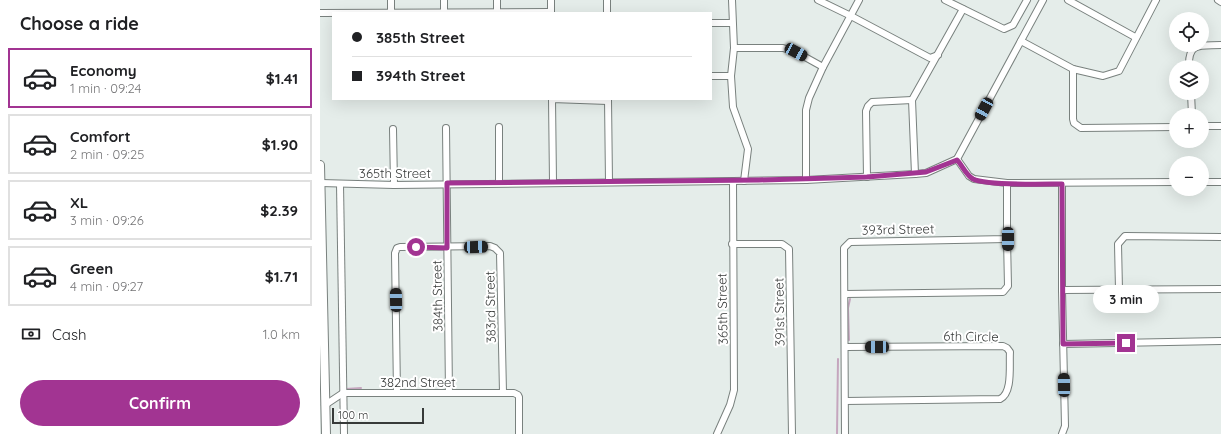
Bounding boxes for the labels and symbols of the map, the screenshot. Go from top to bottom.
car [783,41,809,63]
car [973,96,995,122]
street label: 365th Street [359,165,431,181]
street label: 393rd Street [862,220,934,238]
car [1002,227,1014,251]
route start [407,238,425,256]
car [464,241,488,253]
street label: 384th Street [428,260,446,332]
street label: 383rd Street [481,271,499,343]
street label: 365th Street [713,273,731,345]
street label: 391st Street [770,278,788,346]
callout: 3 min [1093,285,1159,313]
car [390,288,402,312]
street label: 6th Circle [943,328,999,344]
route end [1117,334,1135,352]
car [865,341,889,353]
car [1058,373,1070,397]
street label: 382nd Street [380,374,456,390]
scale bar [332,406,424,425]

